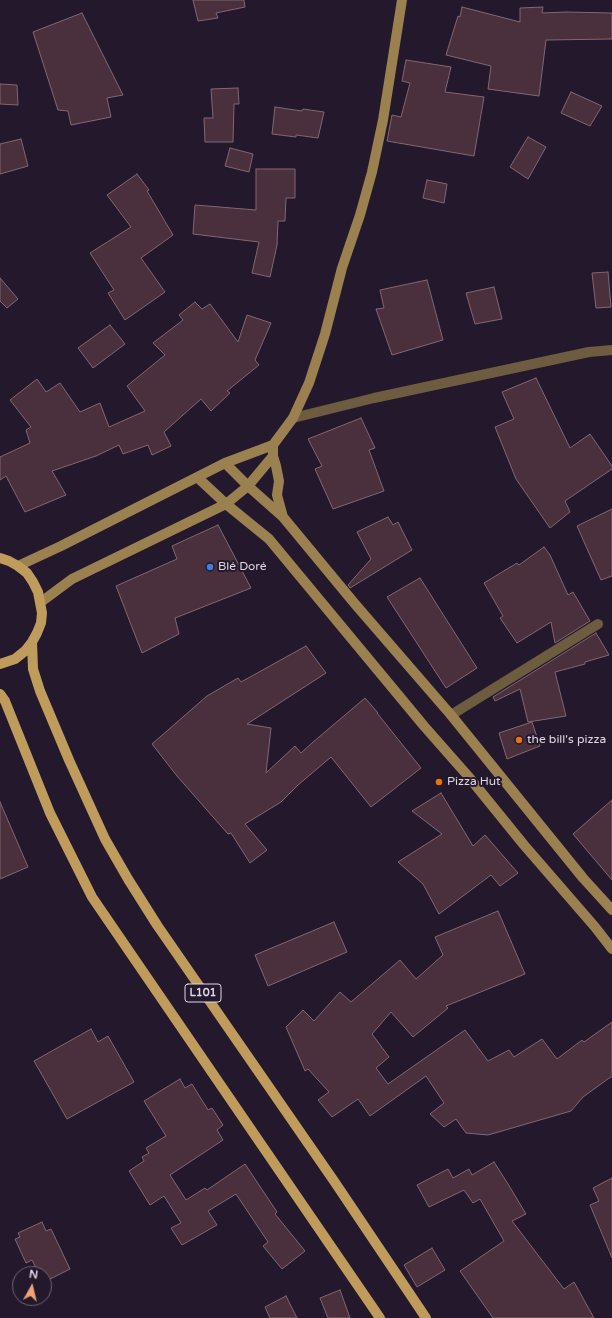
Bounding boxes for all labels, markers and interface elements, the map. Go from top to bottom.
place label: Blé Doré [218,560,266,574]
marker: Blé Doré [205,562,215,572]
place label: the bill's pizza [527,733,606,747]
marker: the bill's pizza [514,735,524,745]
place label: Pizza Hut [447,775,501,789]
marker: Pizza Hut [434,777,444,787]
road number: L101 [185,984,221,1002]
north arrow [12,1266,52,1306]
text: N [28,1268,39,1282]

